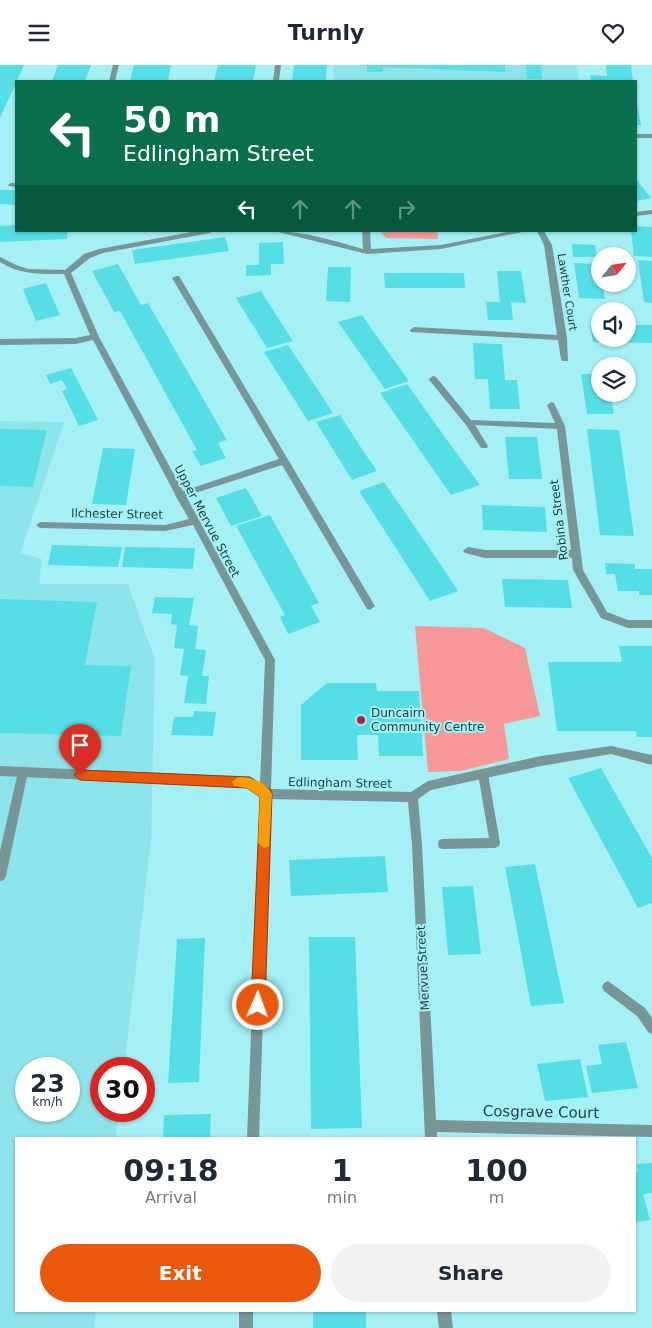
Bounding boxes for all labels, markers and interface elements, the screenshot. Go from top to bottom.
icon: menu [25,19,53,47]
icon: heart [599,19,627,47]
text: Turnly [288,20,364,45]
icon: left [40,100,105,165]
text: 50 m [123,100,220,140]
text: Edlingham Street [123,141,314,166]
icon: left [233,195,261,223]
icon: ahead [286,195,314,223]
icon: ahead [339,195,367,223]
icon: right [392,195,420,223]
north arrow [591,247,636,293]
map controls [591,247,636,402]
street label: Lawther Court [554,252,580,332]
button: sound [591,302,636,347]
button: layers [591,357,636,402]
street label: Upper Mervue Street [171,462,243,580]
street label: Robina Street [547,478,571,561]
street label: Ilchester Street [71,506,163,522]
place label: Duncairn Community Centre [371,706,484,734]
marker: Duncairn Community Centre [355,714,367,726]
pin [59,724,101,775]
icon: arrive [66,731,94,759]
street label: Edlingham Street [288,775,392,791]
street label: Mervue Street [414,925,432,1011]
position arrow [231,978,283,1030]
speed limit sign: 30 [90,1057,155,1122]
text: 23 [30,1069,65,1098]
text: km/h [32,1095,63,1109]
street label: Cosgrave Court [483,1102,599,1122]
text: 09:18 [123,1153,219,1188]
text: 1 [331,1153,352,1188]
text: 100 [465,1153,528,1188]
text: Arrival [145,1188,197,1207]
text: min [327,1188,357,1207]
text: m [489,1188,504,1207]
button: Exit [40,1244,321,1302]
button: Share [331,1244,611,1302]

